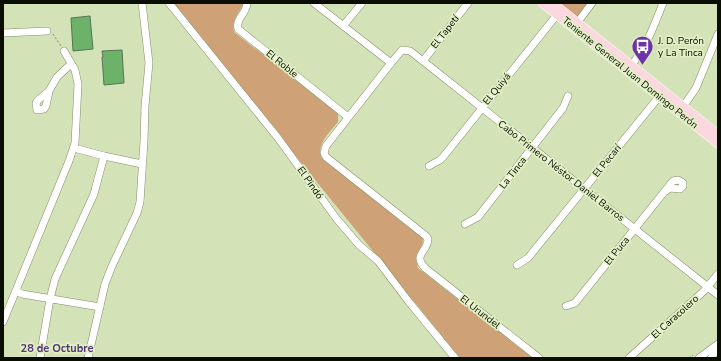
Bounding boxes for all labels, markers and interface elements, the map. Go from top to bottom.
street label: El Tapetí [428,12,463,52]
street label: Teniente General Juan Domingo Perón [559,14,701,132]
bus stop icon: J. D. Perón y La Tinca [629,34,655,67]
place label: J. D. Perón y La Tinca [657,34,704,60]
street label: El Roble [263,47,301,81]
street label: El Quiyá [480,70,514,108]
street label: Cabo Primero Néstor Daniel Barros [495,117,627,225]
street label: El Pecarí [589,141,625,180]
street label: La Tinca [496,154,530,192]
street label: El Pindó [294,164,327,203]
street label: El Puca [601,234,633,268]
street label: El Urundel [457,292,503,332]
street label: El Caracolero [648,292,702,342]
district label: 28 de Octubre [21,341,93,356]

